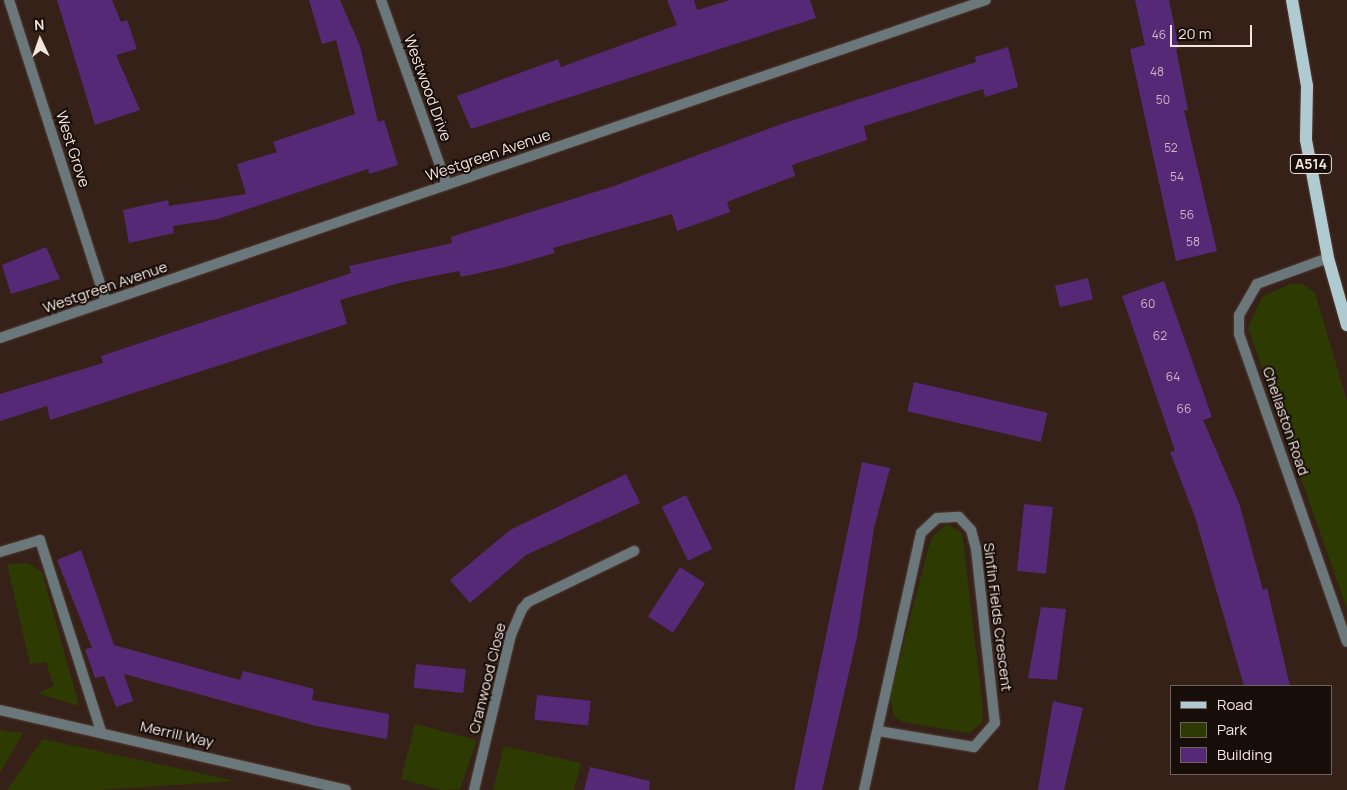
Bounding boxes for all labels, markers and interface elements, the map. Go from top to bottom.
north arrow [15,15,65,65]
text: N [34,15,45,34]
scale bar [1172,15,1254,47]
text: 20 m [1178,23,1211,44]
house number: 46 [1152,28,1166,42]
street label: Westwood Drive [400,32,456,144]
house number: 48 [1150,65,1164,79]
house number: 50 [1156,93,1170,107]
street label: West Grove [52,109,94,189]
street label: Westgreen Avenue [423,125,553,185]
house number: 52 [1164,141,1178,155]
road number: A514 [1290,152,1332,175]
house number: 54 [1170,170,1184,184]
house number: 56 [1180,208,1194,222]
house number: 58 [1186,235,1200,249]
street label: Westgreen Avenue [40,257,170,317]
house number: 60 [1141,297,1155,311]
house number: 62 [1153,329,1167,343]
street label: Chellaston Road [1259,364,1313,478]
house number: 64 [1166,370,1180,384]
house number: 66 [1177,402,1191,416]
street label: Sinfin Fields Crescent [980,542,1016,692]
street label: Cranwood Close [465,621,509,735]
legend [1170,685,1332,775]
text: Road [1217,694,1253,715]
street label: Merrill Way [139,717,215,751]
text: Park [1217,719,1247,740]
text: Building [1217,744,1272,765]

